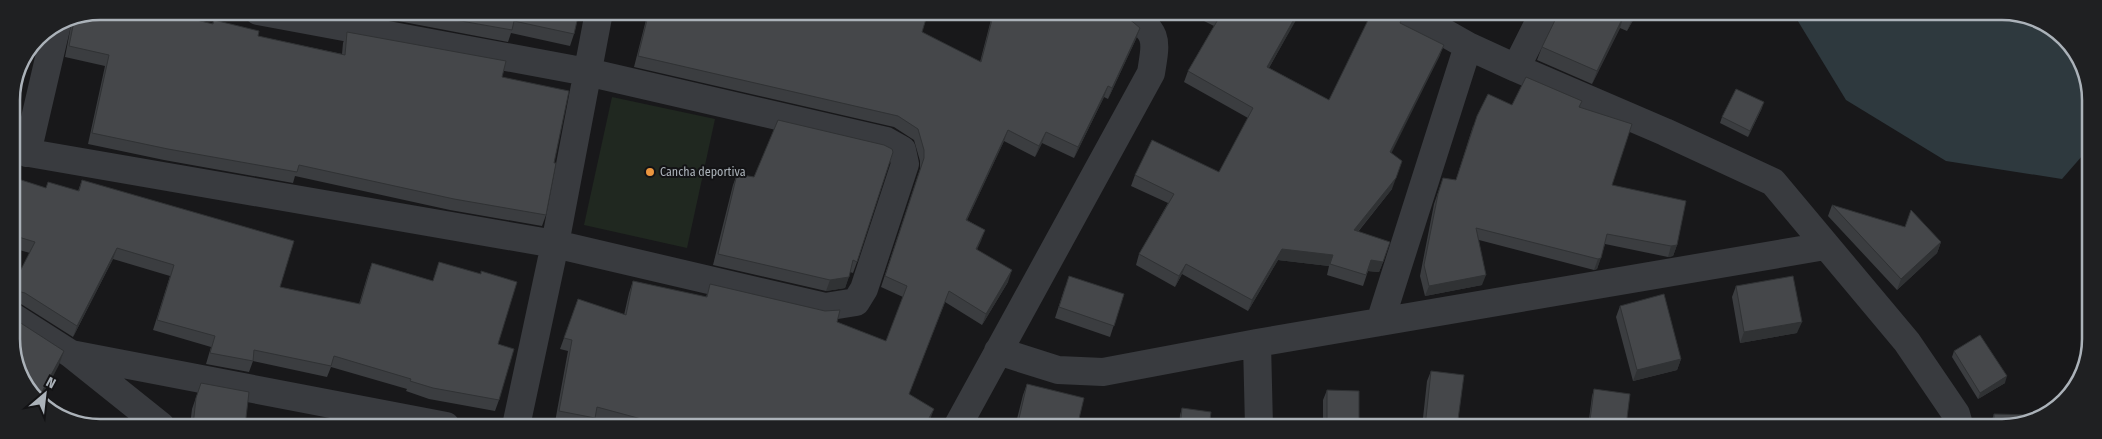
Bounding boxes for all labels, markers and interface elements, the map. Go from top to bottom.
place label: Cancha deportiva [660,165,746,179]
marker: Cancha deportiva [644,166,656,178]
north arrow [20,369,70,419]
text: N [43,373,59,392]

